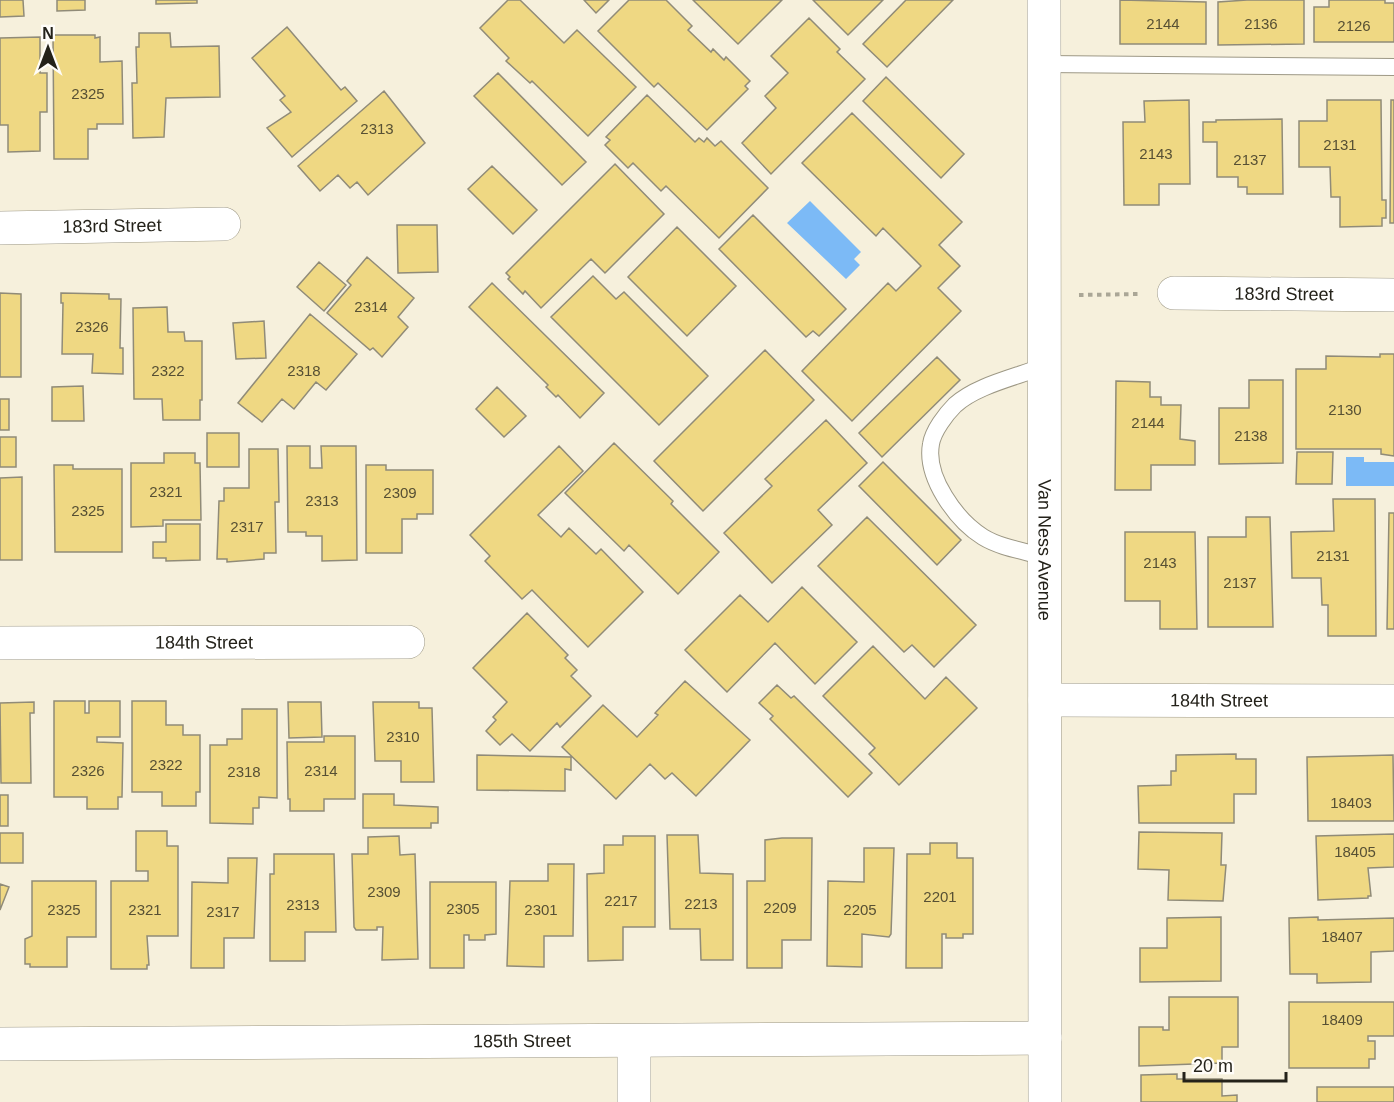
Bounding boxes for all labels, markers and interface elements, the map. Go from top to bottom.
house number: 2144 [1146,15,1180,32]
house number: 2136 [1244,15,1278,32]
house number: 2126 [1337,17,1371,34]
north arrow [18,18,78,78]
text: N [42,25,54,42]
house number: 2325 [71,85,105,102]
house number: 2313 [360,120,394,137]
house number: 2131 [1323,136,1357,153]
house number: 2143 [1139,145,1173,162]
house number: 2137 [1233,151,1267,168]
street label: 183rd Street [62,215,162,237]
street label: 183rd Street [1234,284,1334,304]
house number: 2314 [354,298,388,315]
house number: 2326 [75,318,109,335]
house number: 2322 [151,362,185,379]
house number: 2318 [287,362,321,379]
house number: 2130 [1328,401,1362,418]
house number: 2144 [1131,414,1165,431]
house number: 2138 [1234,427,1268,444]
street label: Van Ness Avenue [1034,479,1055,621]
house number: 2321 [149,483,183,500]
house number: 2309 [383,484,417,501]
house number: 2313 [305,492,339,509]
house number: 2325 [71,502,105,519]
house number: 2317 [230,518,264,535]
house number: 2131 [1316,547,1350,564]
house number: 2143 [1143,554,1177,571]
house number: 2137 [1223,574,1257,591]
street label: 184th Street [155,632,253,653]
street label: 184th Street [1170,690,1268,711]
house number: 2310 [386,728,420,745]
house number: 2322 [149,756,183,773]
house number: 2326 [71,762,105,779]
house number: 2314 [304,762,338,779]
house number: 2318 [227,763,261,780]
house number: 18403 [1330,794,1372,811]
house number: 18405 [1334,843,1376,860]
house number: 2309 [367,883,401,900]
house number: 2201 [923,888,957,905]
house number: 2217 [604,892,638,909]
house number: 2213 [684,895,718,912]
house number: 2313 [286,896,320,913]
house number: 2209 [763,899,797,916]
house number: 2305 [446,900,480,917]
house number: 2325 [47,901,81,918]
house number: 2321 [128,901,162,918]
house number: 2301 [524,901,558,918]
house number: 2205 [843,901,877,918]
house number: 2317 [206,903,240,920]
house number: 18407 [1321,928,1363,945]
house number: 18409 [1321,1011,1363,1028]
street label: 185th Street [473,1031,571,1051]
scale bar [1184,1045,1286,1083]
text: 20 m [1193,1056,1233,1076]

